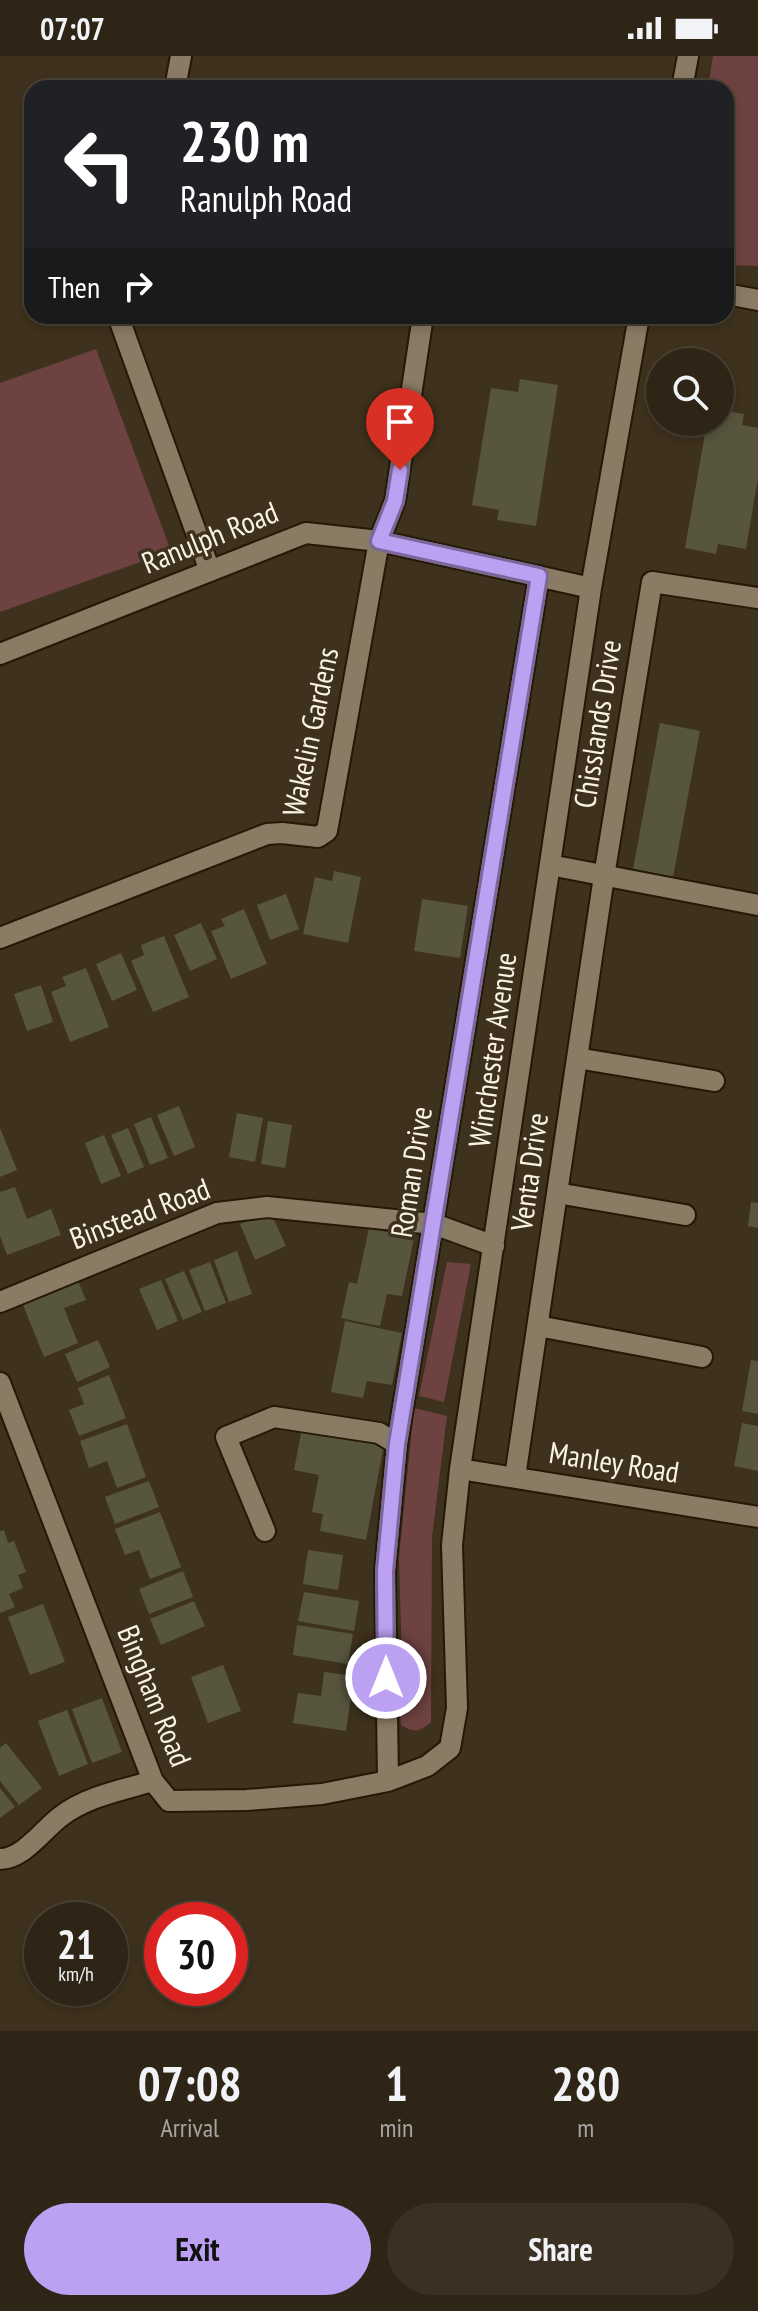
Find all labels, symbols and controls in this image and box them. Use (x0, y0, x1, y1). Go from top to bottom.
text: 07:07 (40, 9, 105, 48)
text: 230 m (180, 105, 309, 177)
icon: left (48, 112, 152, 216)
text: Ranulph Road (180, 175, 352, 222)
icon: right (116, 264, 160, 308)
text: Then (48, 267, 100, 306)
map controls (646, 348, 734, 436)
button: search (646, 348, 734, 436)
pin (366, 388, 434, 470)
icon: arrive (378, 400, 422, 444)
street label: Ranulph Road (136, 492, 283, 582)
street label: Chisslands Drive (564, 637, 629, 811)
street label: Wakelin Gardens (273, 644, 346, 820)
street label: Winchester Avenue (459, 950, 524, 1150)
street label: Roman Drive (381, 1104, 440, 1240)
street label: Venta Drive (501, 1110, 556, 1234)
street label: Binstead Road (64, 1168, 215, 1257)
street label: Manley Road (546, 1432, 682, 1491)
street label: Bingham Road (109, 1619, 201, 1772)
position arrow (344, 1636, 428, 1720)
speed limit sign: 30 (144, 1902, 248, 2006)
text: 21 (57, 1918, 95, 1970)
text: km/h (58, 1961, 94, 1987)
text: 07:08 (138, 2052, 242, 2114)
text: 1 (385, 2052, 408, 2114)
text: 280 (551, 2052, 620, 2114)
text: Arrival (160, 2111, 219, 2144)
text: min (379, 2111, 413, 2144)
text: m (577, 2111, 594, 2144)
button: Exit (24, 2203, 371, 2295)
button: Share (387, 2203, 734, 2295)

